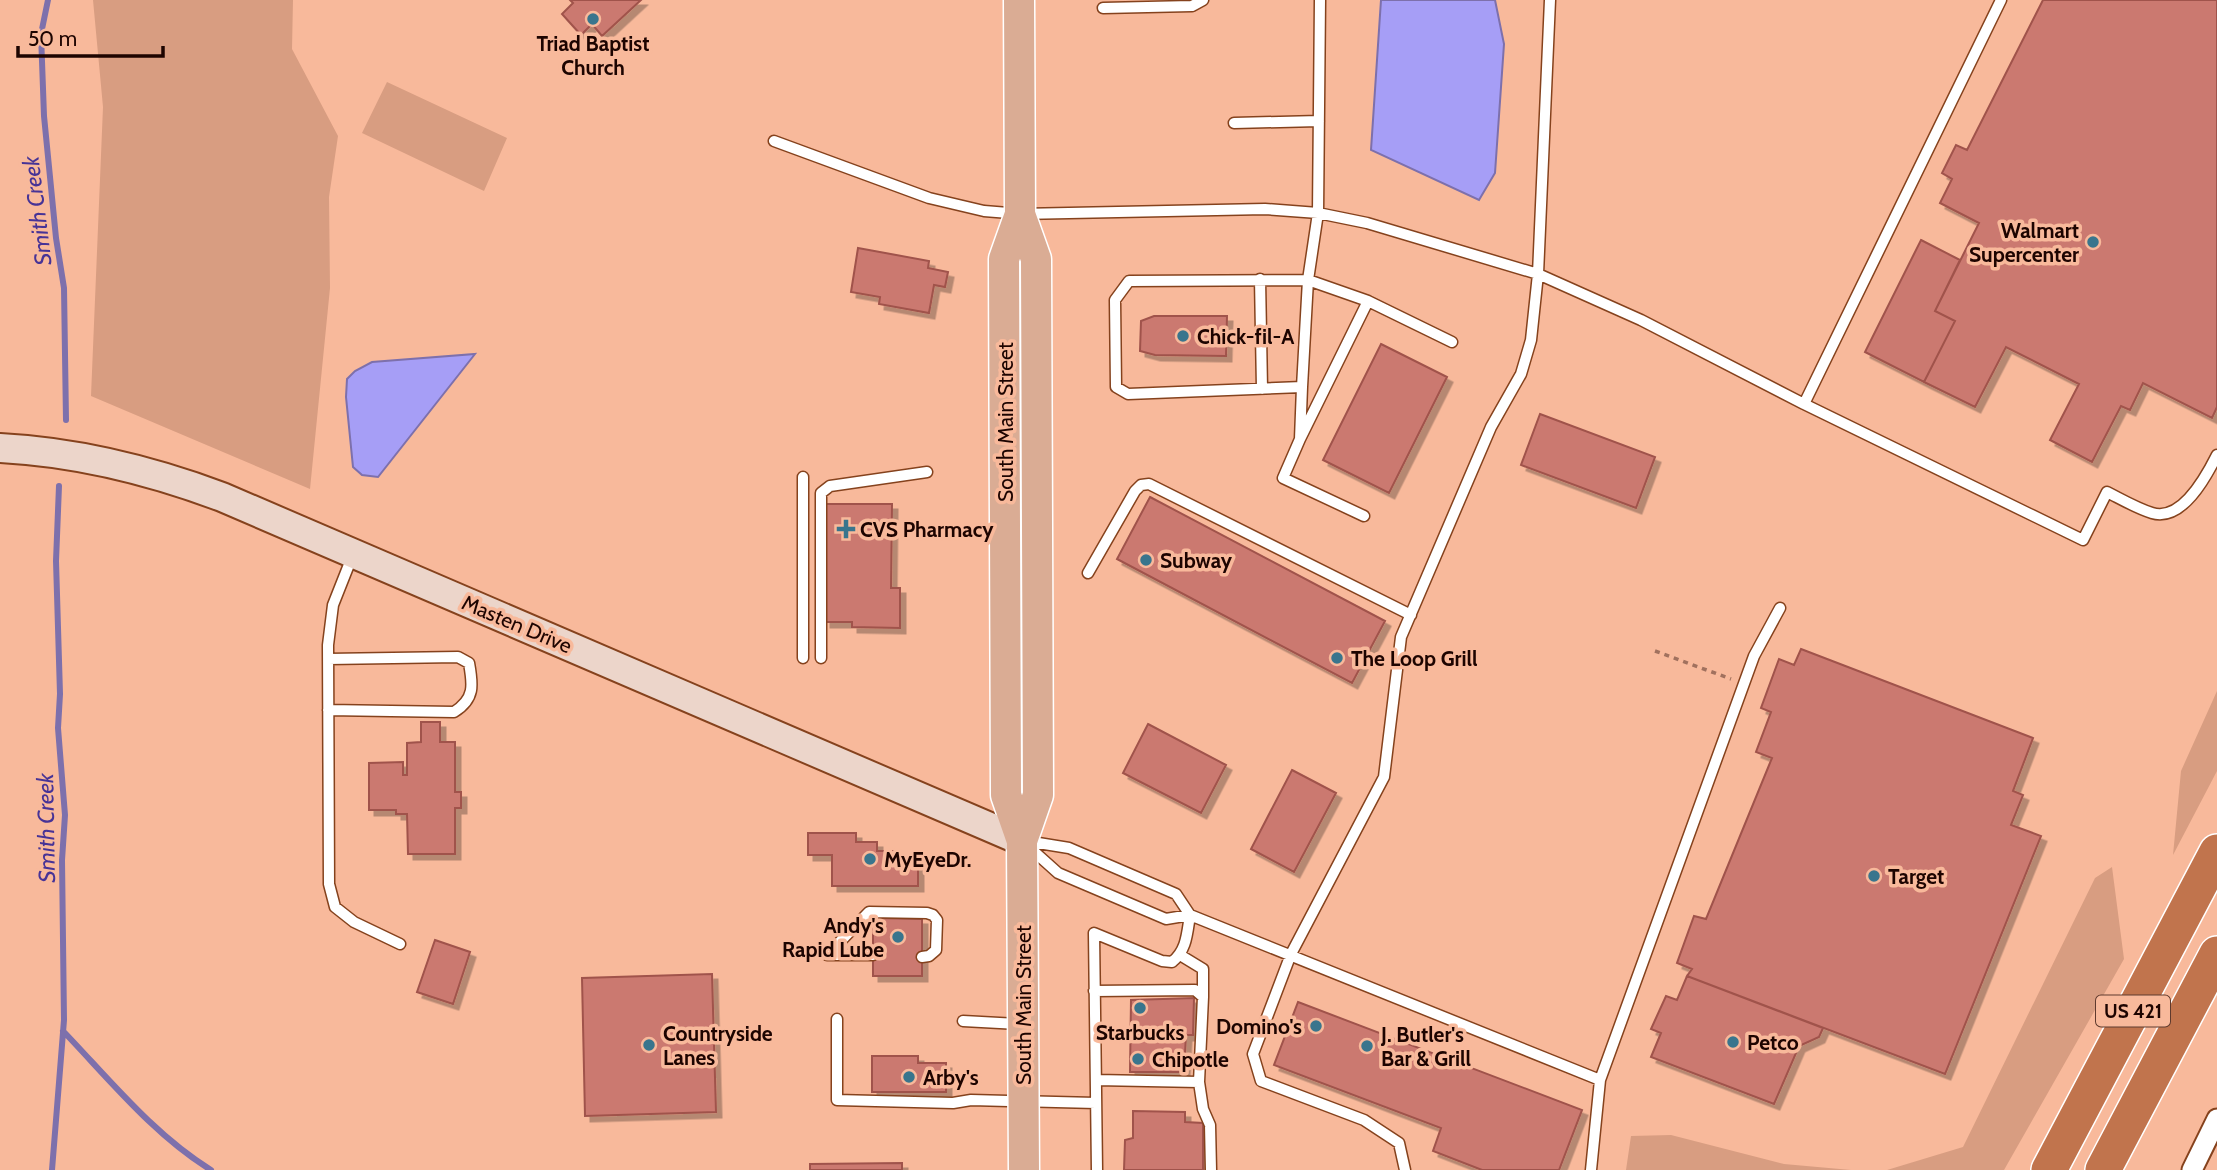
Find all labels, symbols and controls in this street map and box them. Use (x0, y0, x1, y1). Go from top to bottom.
marker: Triad Baptist Church (585, 11, 601, 27)
scale bar (18, 14, 163, 58)
text: 50 m (28, 26, 77, 51)
place label: Triad Baptist Church (537, 31, 649, 80)
water label: Smith Creek (16, 154, 58, 267)
place label: Walmart Supercenter (1969, 218, 2079, 267)
marker: Walmart Supercenter (2085, 234, 2101, 250)
place label: Chick-fil-A (1197, 324, 1295, 349)
marker: Chick-fil-A (1175, 328, 1191, 344)
street label: South Main Street (993, 342, 1018, 502)
place label: CVS Pharmacy (860, 517, 994, 542)
marker: CVS Pharmacy (838, 521, 854, 537)
place label: Subway (1160, 548, 1233, 573)
marker: Subway (1138, 552, 1154, 568)
street label: Masten Drive (458, 590, 576, 658)
place label: The Loop Grill (1351, 646, 1478, 671)
marker: The Loop Grill (1329, 650, 1345, 666)
water label: Smith Creek (31, 772, 61, 883)
place label: MyEyeDr. (884, 847, 971, 872)
marker: MyEyeDr. (862, 851, 878, 867)
place label: Target (1888, 864, 1944, 889)
marker: Target (1866, 868, 1882, 884)
place label: Andy's Rapid Lube (782, 913, 884, 962)
street label: South Main Street (1011, 925, 1036, 1085)
marker: Andy's Rapid Lube (890, 929, 906, 945)
road number: US 421 (2096, 995, 2170, 1026)
marker: Starbucks (1132, 1000, 1148, 1016)
place label: Domino's (1216, 1014, 1302, 1039)
marker: Domino's (1308, 1018, 1324, 1034)
place label: Starbucks (1096, 1020, 1184, 1045)
place label: Countryside Lanes (663, 1021, 773, 1070)
place label: J. Butler's Bar & Grill (1380, 1022, 1471, 1071)
place label: Petco (1747, 1030, 1799, 1055)
marker: Petco (1725, 1034, 1741, 1050)
marker: Countryside Lanes (641, 1037, 657, 1053)
marker: J. Butler's Bar & Grill (1359, 1038, 1375, 1054)
place label: Chipotle (1152, 1047, 1229, 1072)
marker: Chipotle (1130, 1051, 1146, 1067)
place label: Arby's (923, 1065, 979, 1090)
marker: Arby's (901, 1069, 917, 1085)

